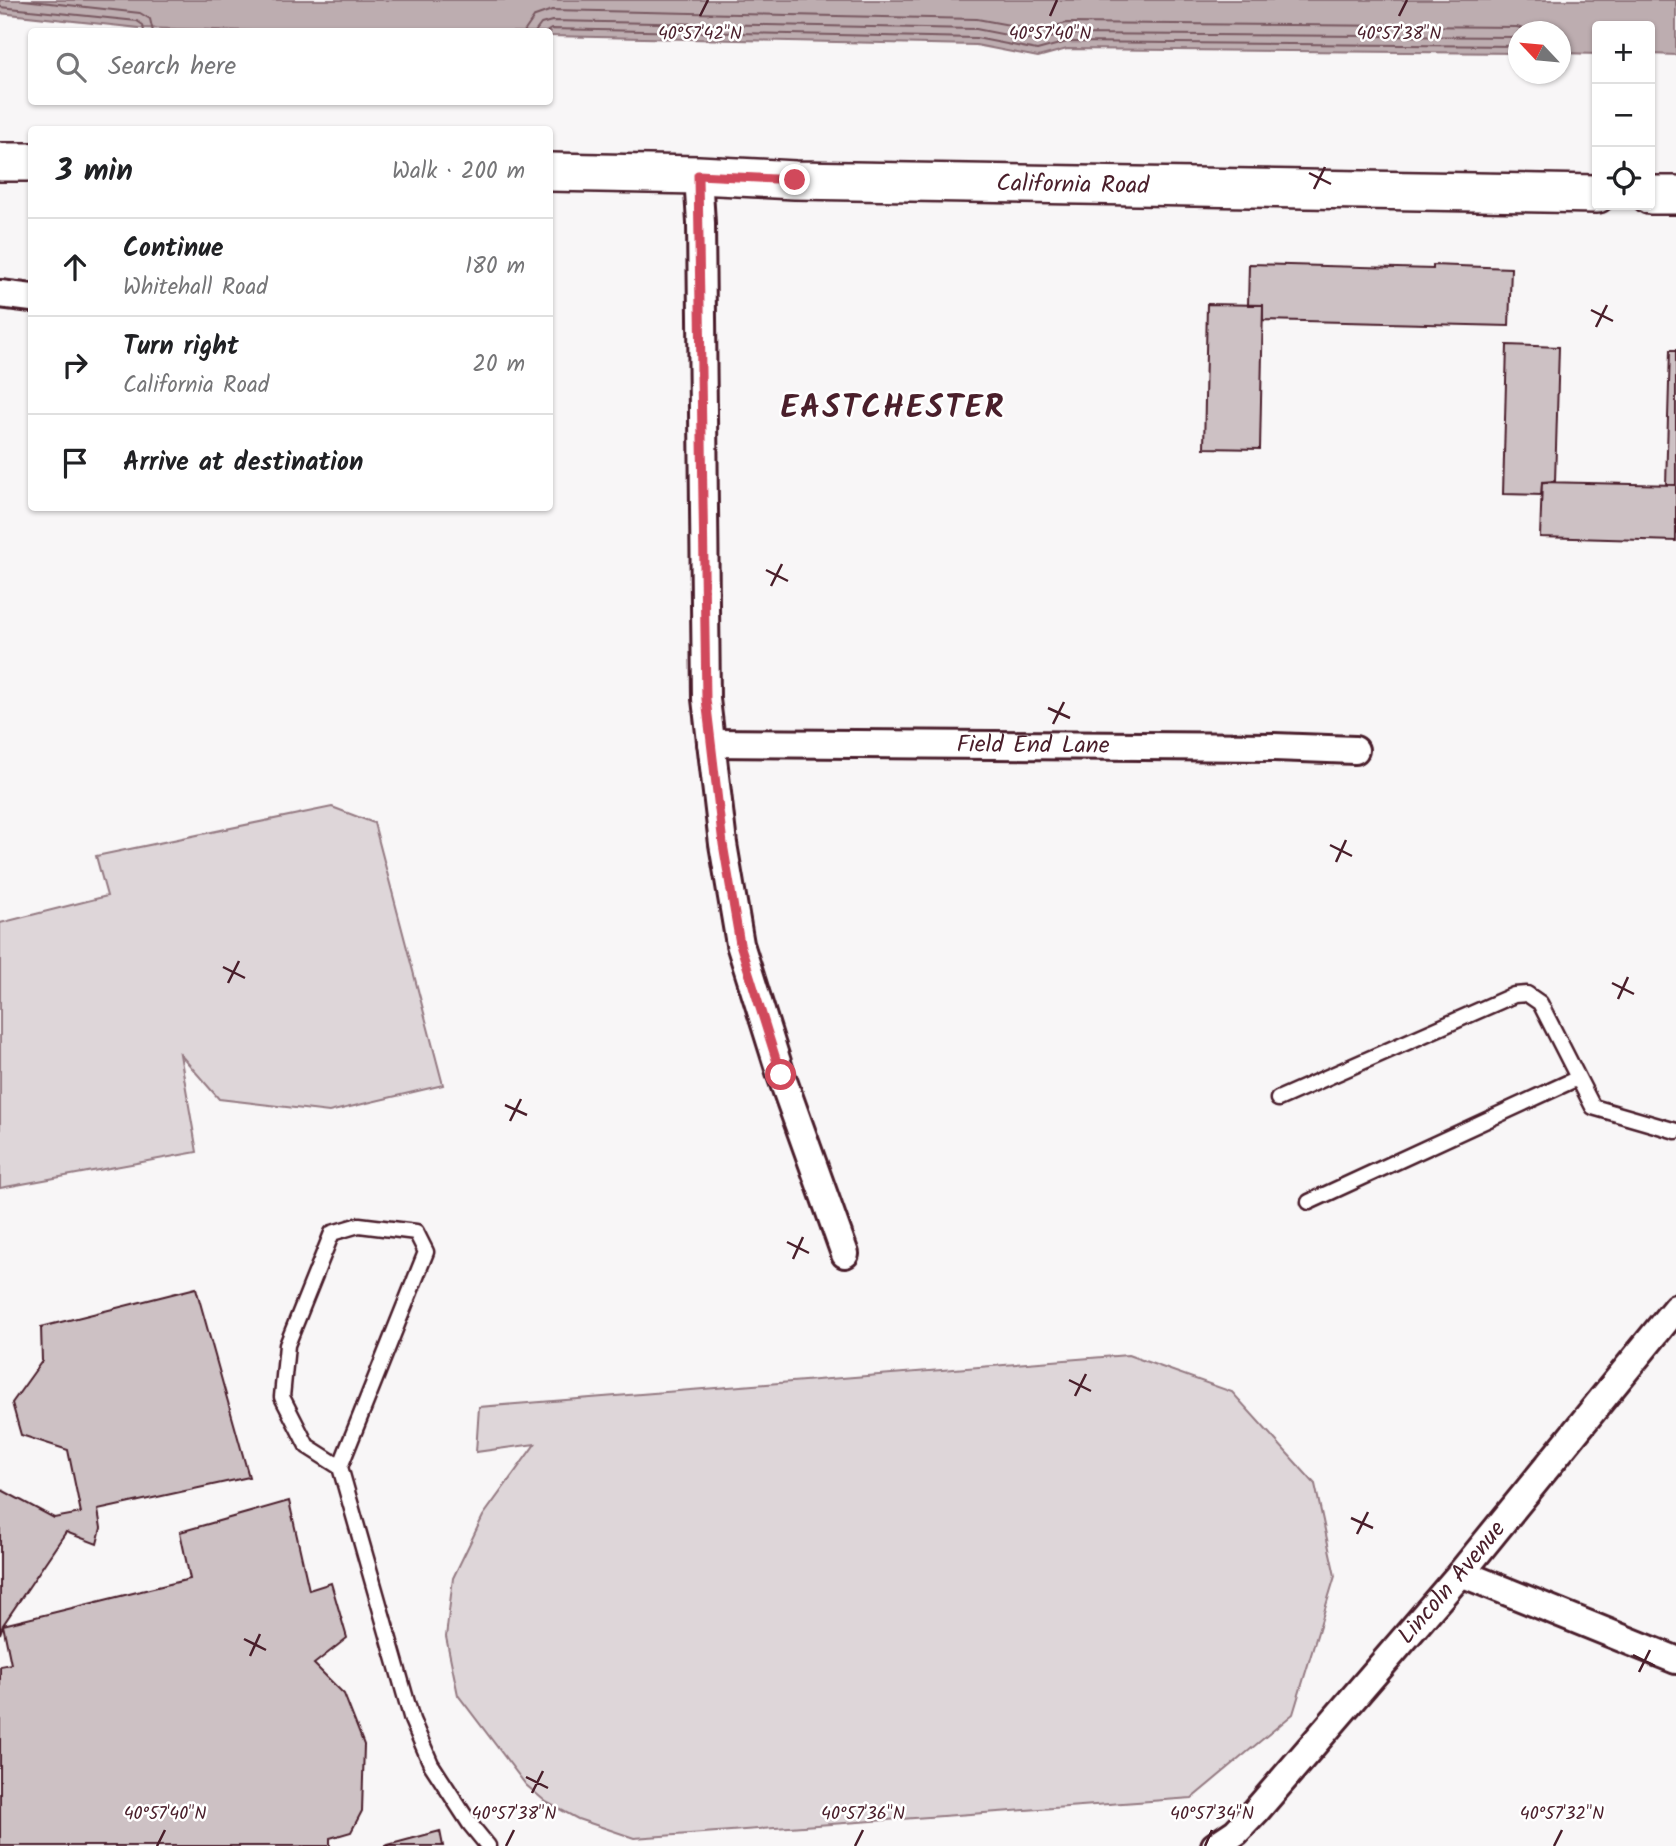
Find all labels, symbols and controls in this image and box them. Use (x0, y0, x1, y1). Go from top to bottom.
text: 40°57'42"N (658, 20, 742, 49)
text: 40°57'40"N (1009, 20, 1091, 49)
text: 40°57'38"N (1357, 20, 1441, 49)
north arrow (1508, 21, 1571, 84)
map controls (1592, 21, 1655, 210)
button: + (1592, 21, 1655, 84)
search box (28, 28, 553, 105)
text: Search here (108, 46, 236, 88)
icon: search (52, 48, 90, 86)
button: − (1592, 84, 1655, 147)
button: locate (1592, 147, 1655, 210)
text: 3 min (56, 148, 133, 196)
text: Walk · 200 m (392, 154, 525, 190)
route end (779, 164, 810, 195)
street label: California Road (996, 164, 1150, 206)
text: Continue (123, 228, 224, 270)
icon: ahead (56, 248, 94, 286)
text: 180 m (465, 249, 525, 285)
text: Whitehall Road (123, 270, 268, 306)
text: Turn right (123, 326, 239, 368)
icon: right (56, 346, 94, 384)
text: 20 m (473, 347, 525, 383)
text: California Road (123, 368, 269, 404)
district label: EASTCHESTER (780, 383, 1006, 434)
text: Arrive at destination (123, 442, 363, 484)
icon: arrive (56, 444, 94, 482)
street label: Field End Lane (956, 725, 1110, 765)
route start (765, 1059, 796, 1090)
street label: Lincoln Avenue (1388, 1512, 1516, 1654)
text: 40°57'40"N (124, 1800, 206, 1829)
text: 40°57'38"N (472, 1800, 556, 1829)
text: 40°57'36"N (821, 1800, 905, 1829)
text: 40°57'34"N (1170, 1800, 1254, 1829)
text: 40°57'32"N (1520, 1800, 1604, 1829)

